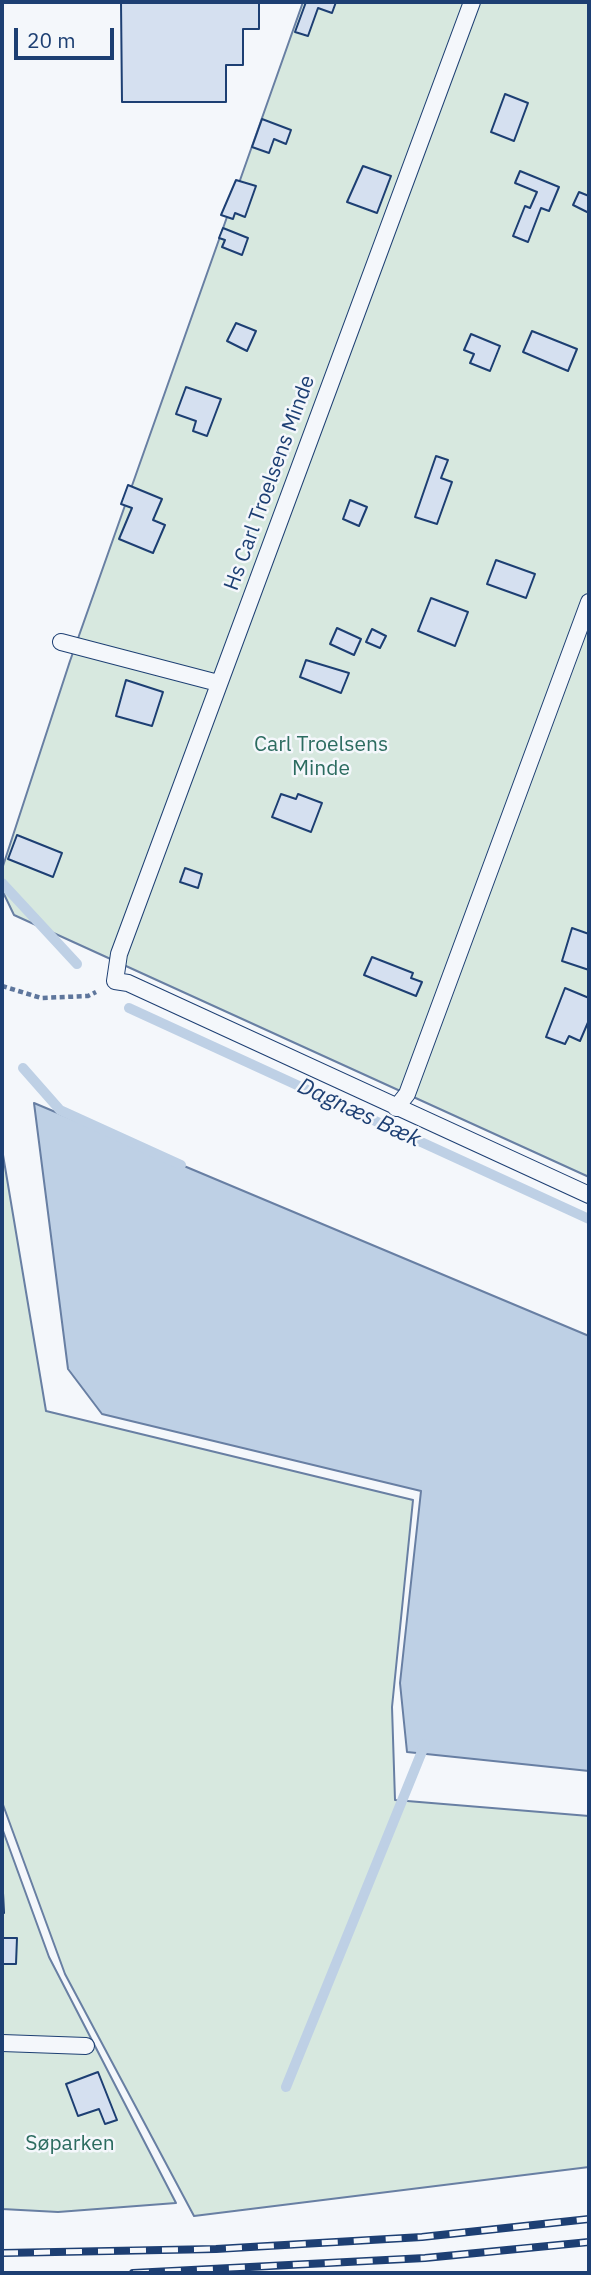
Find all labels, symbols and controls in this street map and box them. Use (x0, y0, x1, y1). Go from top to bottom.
scale bar (18, 14, 117, 58)
text: 20 m (27, 26, 76, 54)
street label: Hs Carl Troelsens Minde (219, 372, 321, 594)
park label: Carl Troelsens Minde (254, 732, 388, 782)
water label: Dagnæs Bæk (293, 1072, 425, 1154)
park label: Søparken (25, 2131, 115, 2157)

